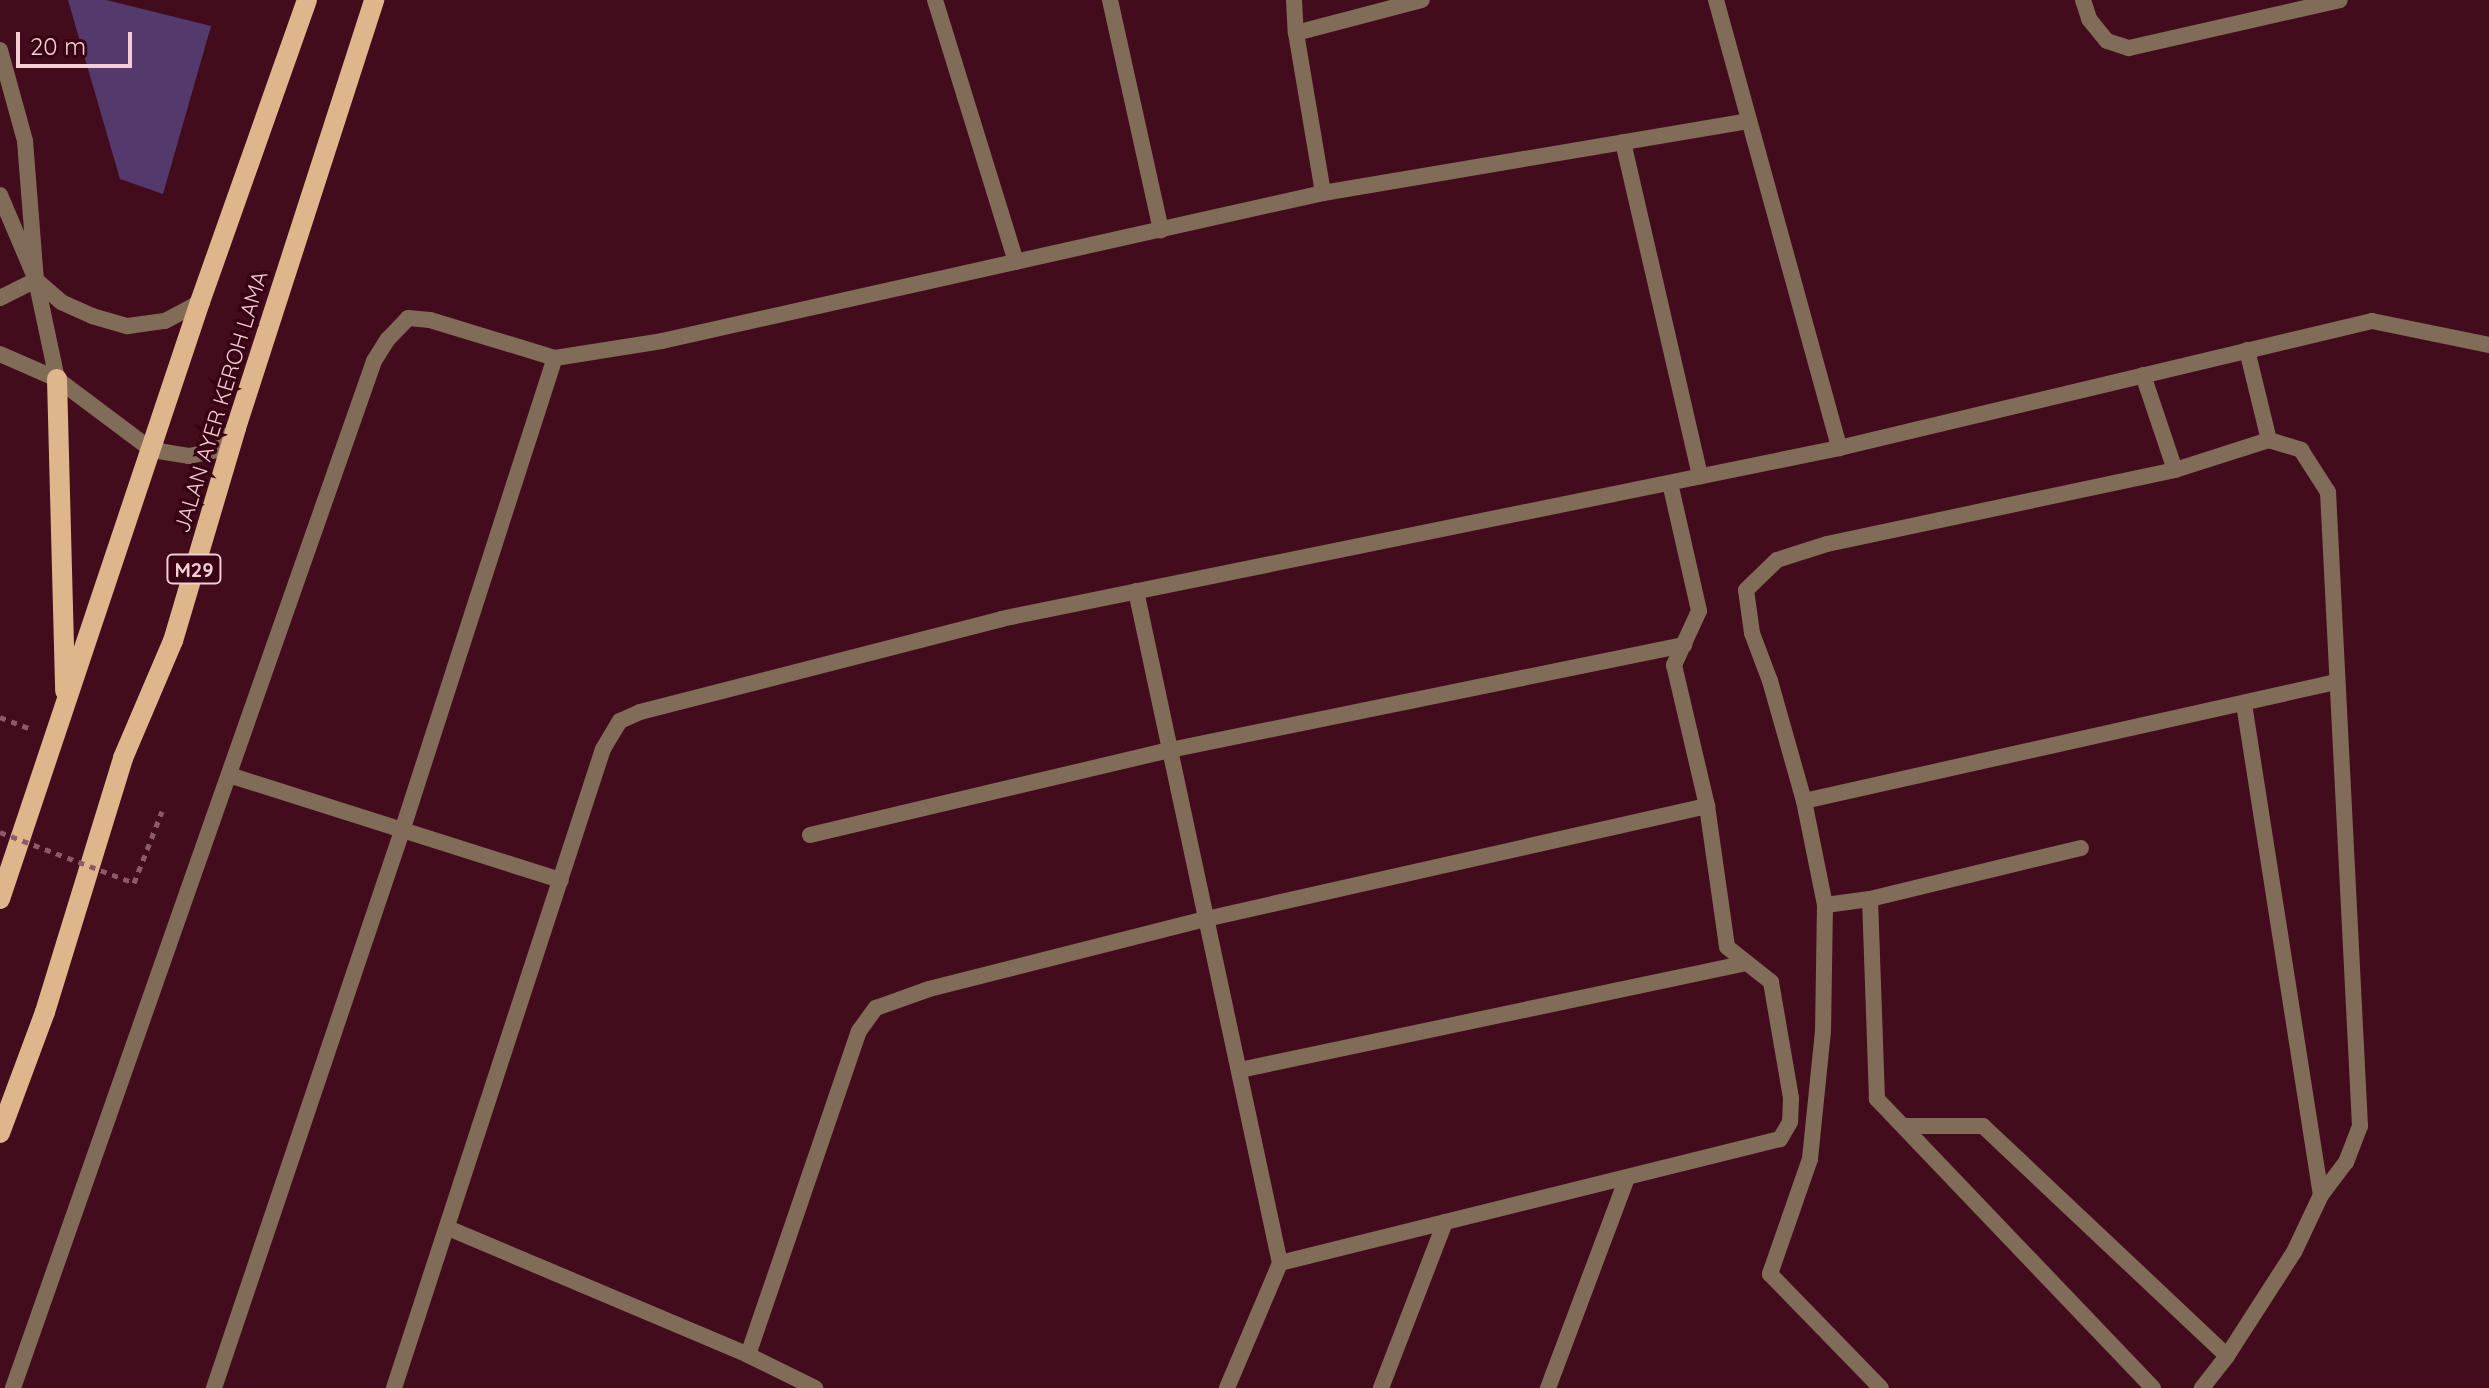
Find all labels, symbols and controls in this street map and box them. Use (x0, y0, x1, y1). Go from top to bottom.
scale bar (20, 16, 136, 66)
text: 20 m (30, 31, 86, 61)
street label: JALAN AYER KEROH LAMA (169, 268, 273, 536)
road number: M29 (166, 553, 222, 585)

